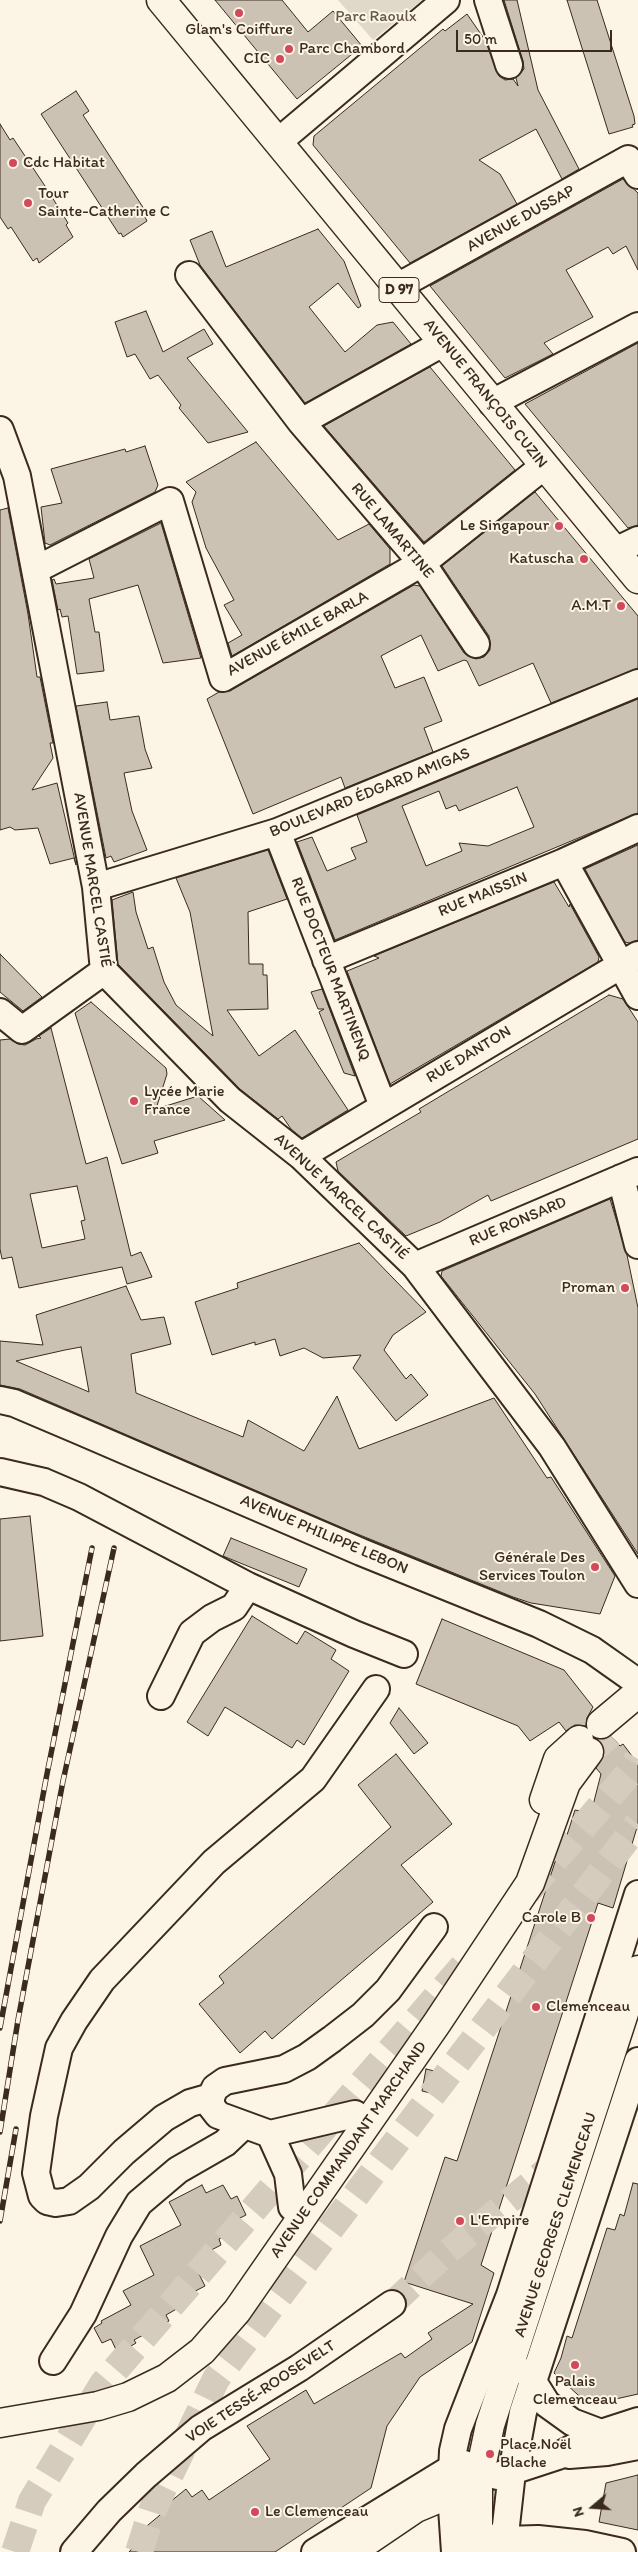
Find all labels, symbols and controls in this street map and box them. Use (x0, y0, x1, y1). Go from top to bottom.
marker: Glam's Coiffure (233, 7, 245, 19)
park label: Parc Raoulx (335, 7, 417, 27)
place label: Glam's Coiffure (185, 20, 293, 40)
scale bar (458, 20, 614, 52)
text: 50 m (464, 30, 497, 48)
place label: Parc Chambord (299, 39, 405, 59)
marker: Parc Chambord (283, 43, 295, 55)
place label: CIC (243, 49, 270, 69)
marker: CIC (274, 53, 286, 65)
place label: Cdc Habitat (23, 153, 105, 173)
marker: Cdc Habitat (7, 157, 19, 169)
street label: AVENUE DUSSAP (464, 181, 578, 257)
place label: Tour Sainte-Catherine C (38, 184, 170, 222)
marker: Tour Sainte-Catherine C (22, 197, 34, 209)
road number: D 97 (379, 278, 419, 302)
street label: AVENUE FRANÇOIS CUZIN (419, 316, 551, 472)
street label: RUE LAMARTINE (346, 479, 438, 583)
place label: Le Singapour (460, 516, 549, 536)
marker: Le Singapour (553, 520, 565, 532)
place label: Katuscha (509, 549, 574, 569)
marker: Katuscha (578, 553, 590, 565)
street label: AVENUE ÉMILE BARLA (224, 587, 372, 681)
place label: A.M.T (571, 596, 611, 616)
marker: A.M.T (615, 600, 627, 612)
street label: BOULEVARD ÉDGARD AMIGAS (267, 744, 473, 842)
street label: AVENUE MARCEL CASTIÉ (69, 791, 115, 969)
street label: RUE MAISSIN (436, 868, 530, 922)
street label: RUE DOCTEUR MARTINENQ (286, 875, 374, 1063)
street label: RUE DANTON (423, 1022, 515, 1088)
place label: Lycée Marie France (144, 1082, 225, 1120)
marker: Lycée Marie France (128, 1095, 140, 1107)
street label: AVENUE MARCEL CASTIÉ (270, 1130, 412, 1264)
street label: RUE RONSARD (466, 1193, 570, 1251)
place label: Proman (561, 1278, 615, 1298)
marker: Proman (619, 1282, 631, 1294)
street label: AVENUE PHILIPPE LEBON (237, 1491, 411, 1579)
place label: Générale Des Services Toulon (479, 1548, 585, 1586)
marker: Générale Des Services Toulon (589, 1561, 601, 1573)
place label: Carole B (522, 1908, 581, 1928)
marker: Carole B (585, 1912, 597, 1924)
place label: Clemenceau (546, 1997, 630, 2017)
marker: Clemenceau (530, 2001, 542, 2013)
street label: AVENUE COMMANDANT MARCHAND (267, 2038, 431, 2262)
street label: AVENUE GEORGES CLEMENCEAU (511, 2110, 601, 2340)
place label: L'Empire (470, 2211, 529, 2231)
marker: L'Empire (454, 2215, 466, 2227)
street label: VOIE TESSÉ-ROOSEVELT (183, 2336, 339, 2448)
marker: Palais Clemenceau (569, 2359, 581, 2371)
place label: Palais Clemenceau (533, 2372, 617, 2410)
place label: Place Noël Blache (500, 2435, 572, 2473)
marker: Place Noël Blache (484, 2448, 496, 2460)
north arrow (568, 2482, 618, 2532)
place label: Le Clemenceau (265, 2502, 369, 2522)
text: N (569, 2505, 588, 2519)
marker: Le Clemenceau (249, 2506, 261, 2518)

